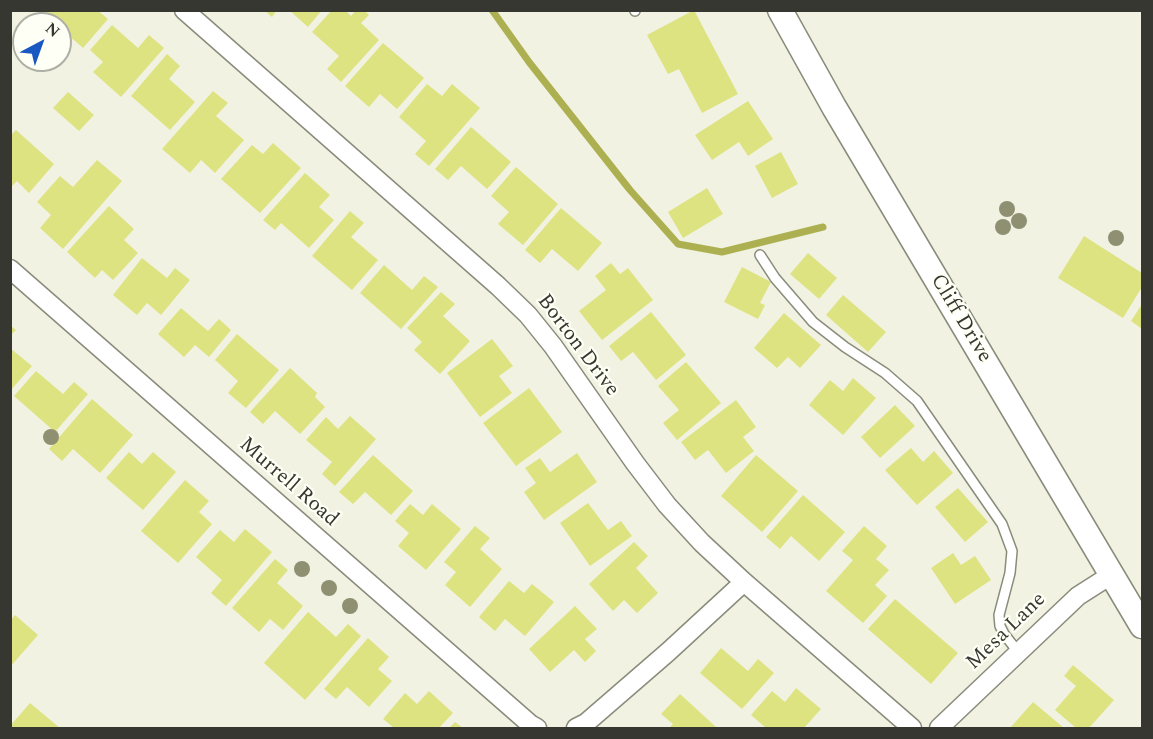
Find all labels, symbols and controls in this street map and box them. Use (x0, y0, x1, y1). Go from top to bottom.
north arrow (12, 12, 72, 72)
text: N (40, 17, 65, 43)
street label: Cliff Drive (924, 270, 996, 368)
street label: Borton Drive (530, 290, 624, 402)
street label: Murrell Road (233, 433, 343, 533)
street label: Mesa Lane (962, 588, 1052, 676)

